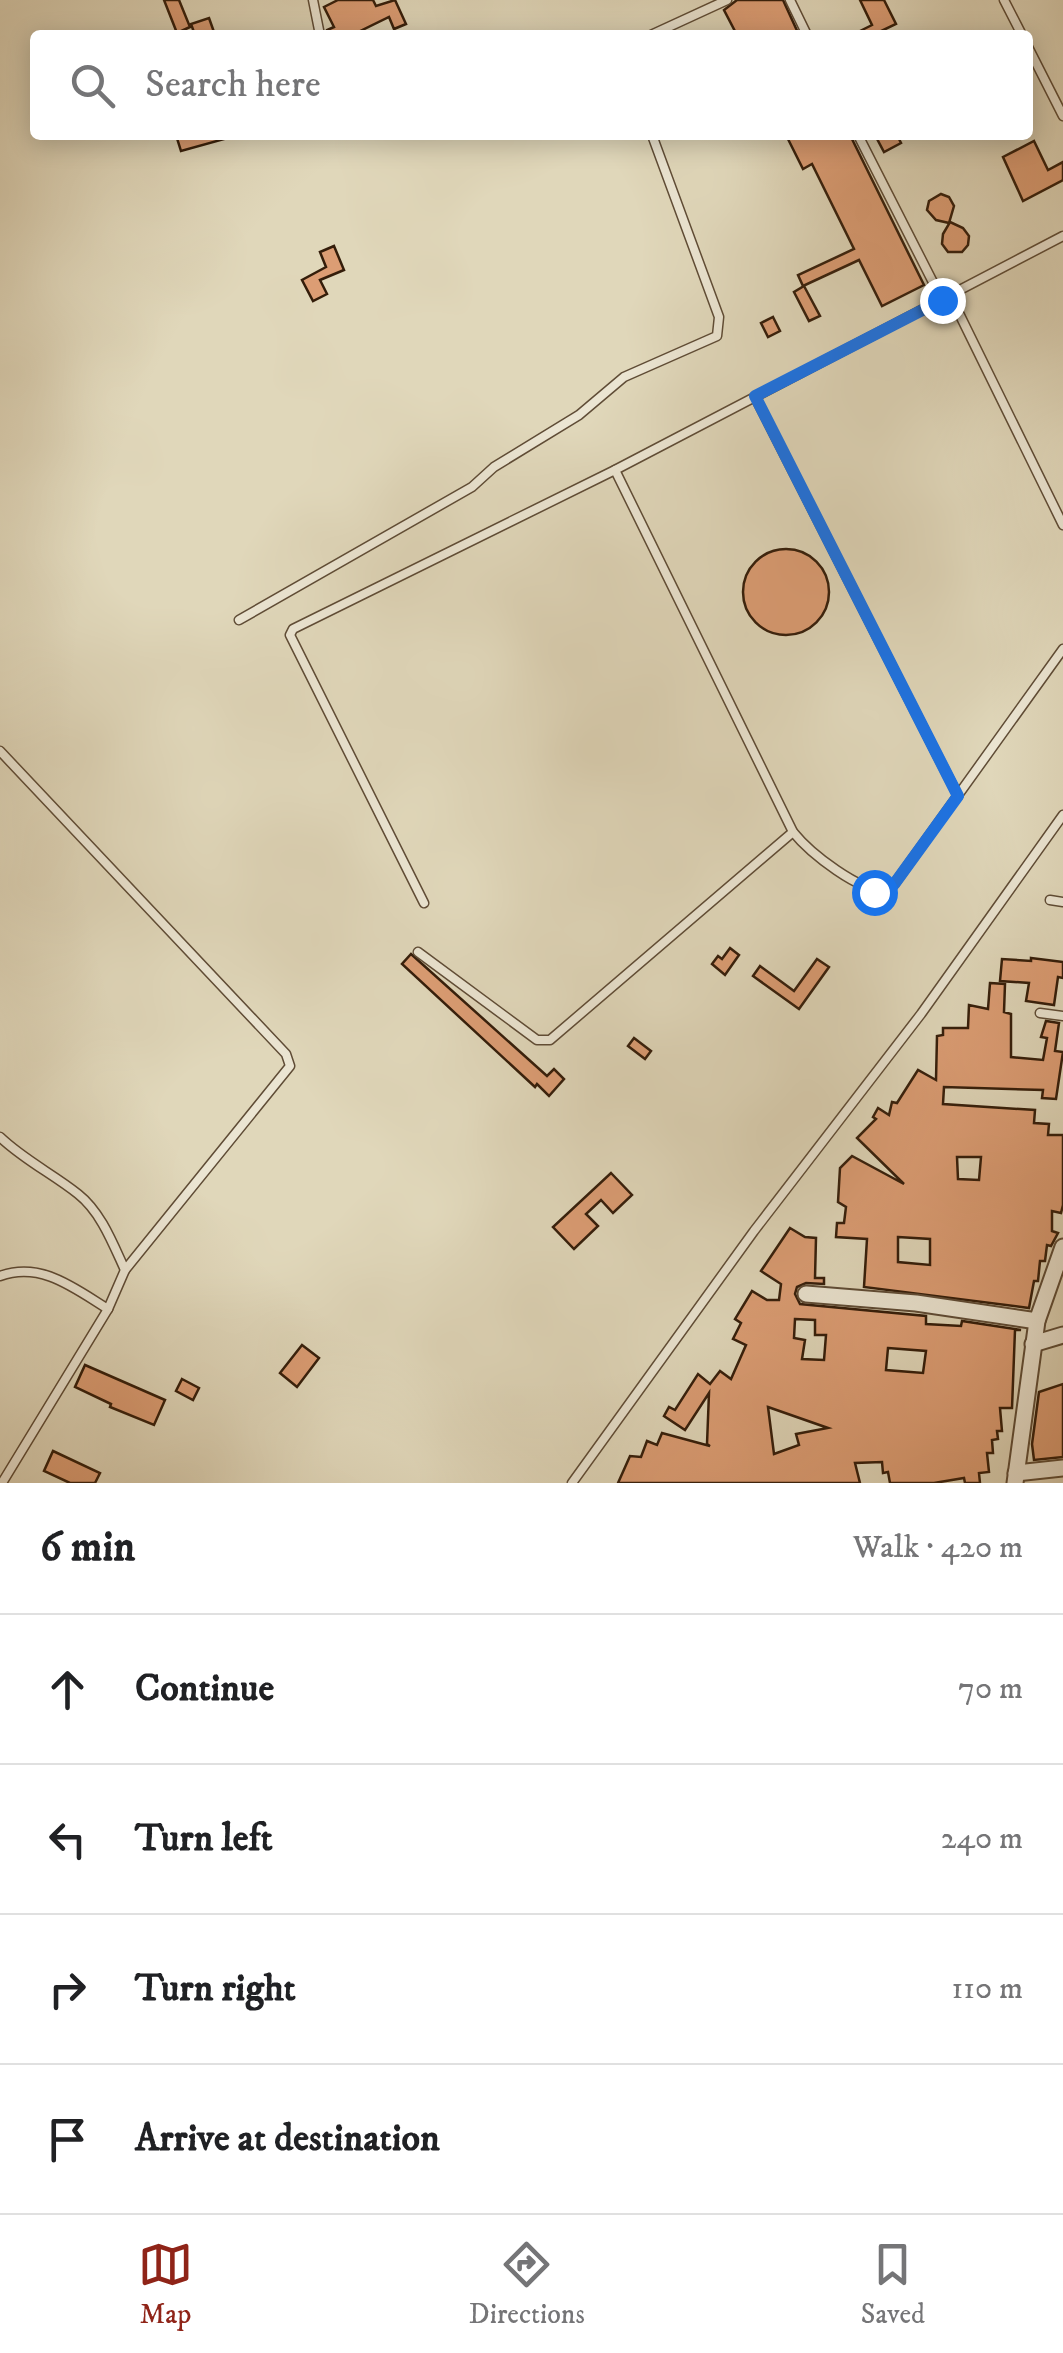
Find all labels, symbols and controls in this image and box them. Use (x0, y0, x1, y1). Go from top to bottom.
search box (30, 30, 1033, 140)
icon: search (65, 58, 120, 113)
text: Search here (145, 61, 321, 109)
route end (920, 278, 966, 324)
route start (852, 870, 898, 916)
text: 6 min (40, 1522, 135, 1574)
text: Walk · 420 m (853, 1528, 1023, 1568)
icon: ahead (40, 1662, 95, 1717)
text: Continue (135, 1665, 274, 1713)
text: 70 m (958, 1669, 1023, 1709)
icon: left (40, 1812, 95, 1867)
text: Turn left (135, 1815, 273, 1863)
text: 240 m (941, 1819, 1023, 1859)
icon: right (40, 1962, 95, 2017)
text: Turn right (135, 1965, 296, 2013)
text: 110 m (951, 1969, 1023, 2009)
icon: arrive (40, 2112, 95, 2167)
text: Arrive at destination (135, 2115, 440, 2163)
tab: Map (138, 2237, 193, 2332)
tab: Directions (469, 2237, 585, 2332)
tab: Saved (861, 2237, 925, 2332)

